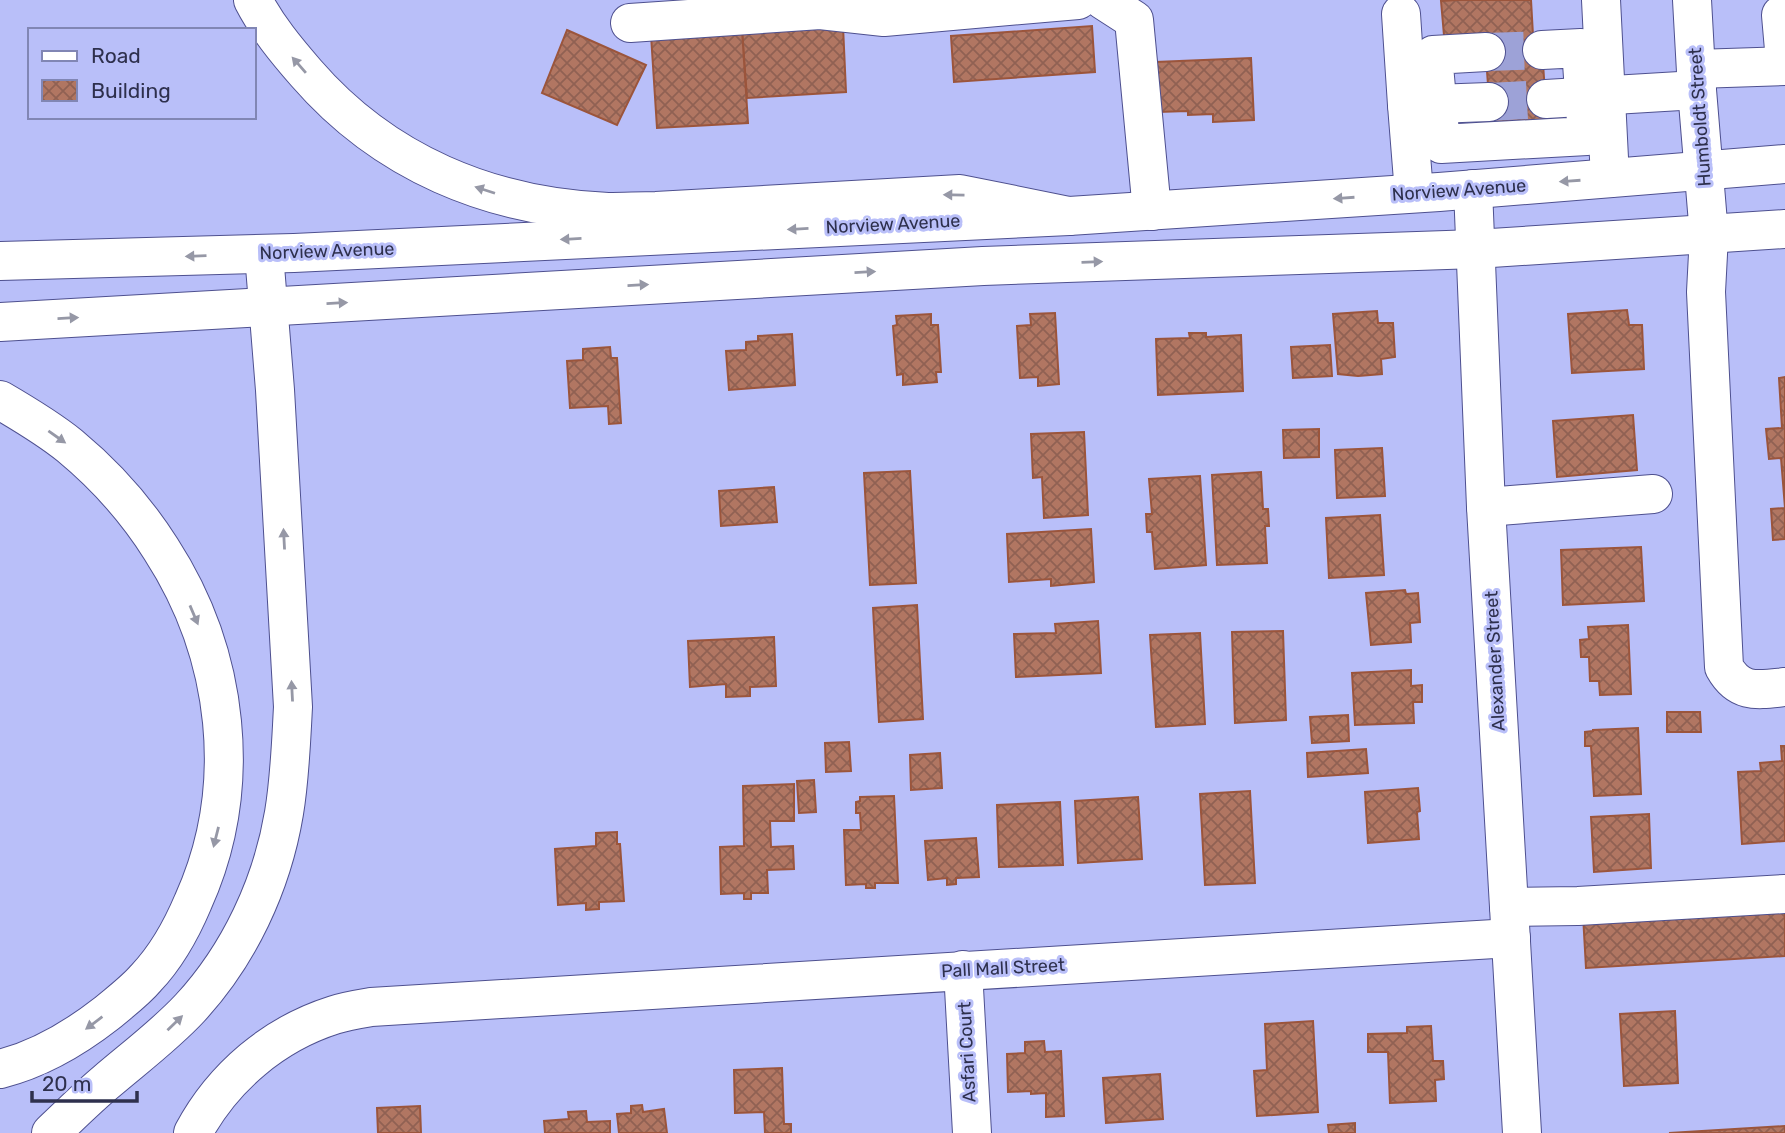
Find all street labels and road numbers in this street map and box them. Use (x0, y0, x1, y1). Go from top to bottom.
street label: Humboldt Street (1684, 47, 1716, 187)
street label: Norview Avenue (1391, 174, 1527, 206)
street label: Norview Avenue (825, 209, 961, 239)
street label: Norview Avenue (259, 238, 395, 264)
street label: Alexander Street (1480, 590, 1510, 732)
street label: Pall Mall Street (941, 954, 1065, 982)
street label: Asfari Court (953, 1001, 981, 1103)

